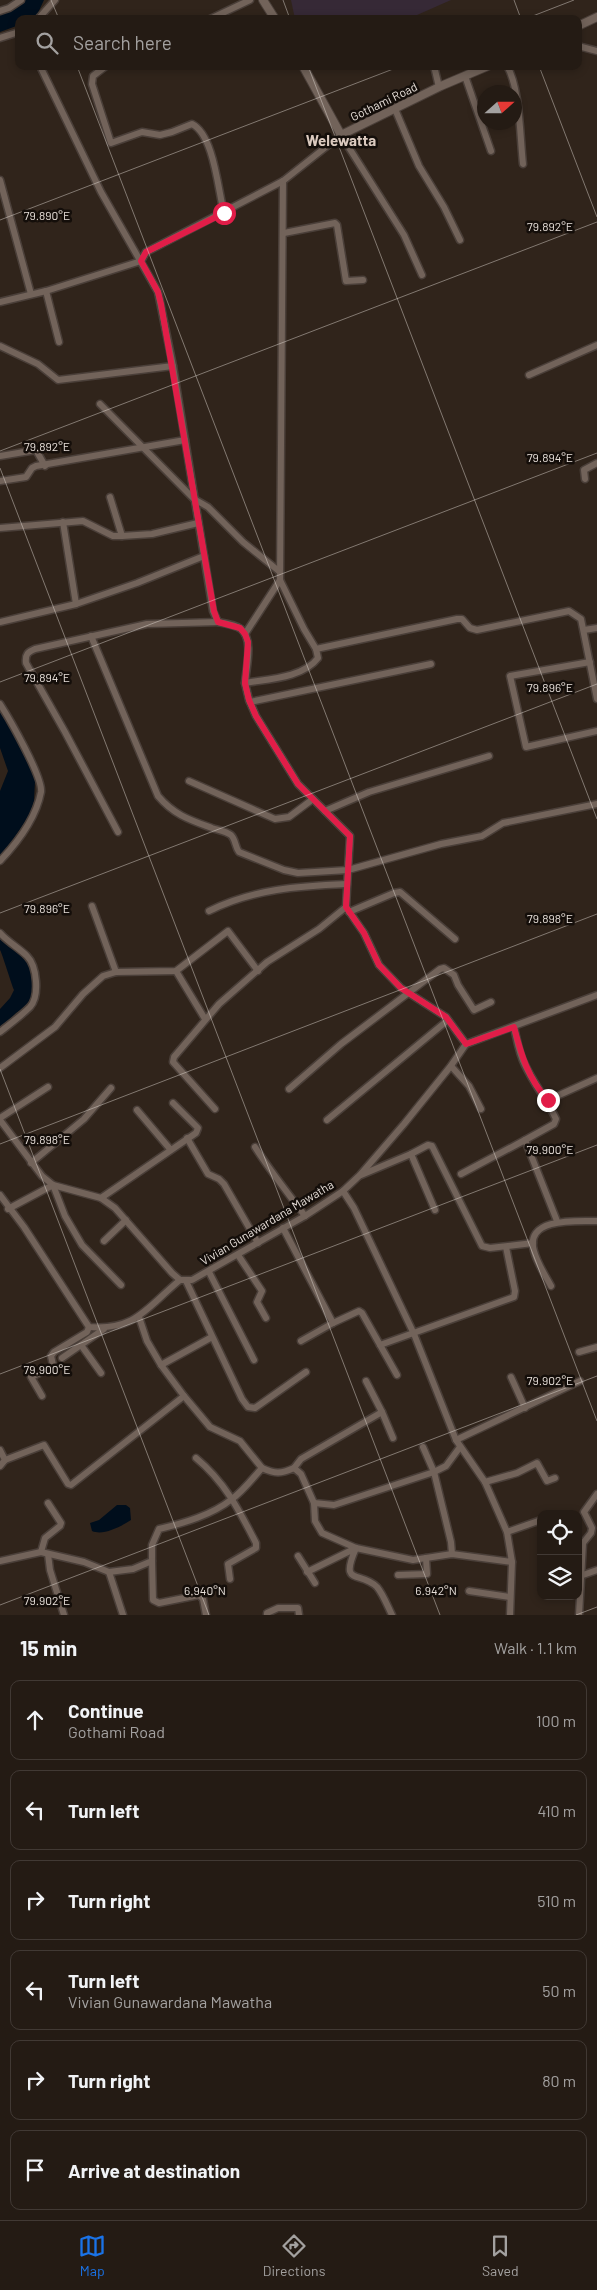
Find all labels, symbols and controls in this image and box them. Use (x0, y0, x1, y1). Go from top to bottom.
search box (15, 15, 582, 70)
icon: search (33, 29, 61, 57)
text: Search here (73, 31, 172, 54)
street label: Gothami Road (348, 79, 419, 123)
north arrow (477, 85, 522, 130)
district label: Welewatta (306, 131, 376, 149)
route start (213, 202, 236, 225)
text: 79.890°E (24, 208, 70, 222)
text: 79.892°E (527, 219, 573, 233)
text: 79.892°E (24, 439, 70, 453)
text: 79.894°E (527, 450, 573, 464)
text: 79.894°E (24, 670, 70, 684)
text: 79.896°E (527, 680, 573, 694)
text: 79.896°E (24, 901, 70, 915)
text: 79.898°E (527, 911, 573, 925)
route end (537, 1089, 560, 1112)
text: 79.898°E (24, 1132, 70, 1146)
text: 79.900°E (527, 1142, 573, 1156)
street label: Vivian Gunawardana Mawatha (197, 1177, 336, 1268)
text: 79.900°E (24, 1362, 70, 1376)
text: 79.902°E (527, 1373, 573, 1387)
map controls (537, 1510, 582, 1600)
button: locate (537, 1510, 582, 1555)
button: layers (537, 1555, 582, 1600)
text: 6.940°N (184, 1583, 226, 1597)
text: 6.942°N (415, 1583, 457, 1597)
text: 79.902°E (24, 1593, 70, 1607)
text: 15 min (20, 1635, 77, 1660)
text: Walk · 1.1 km (494, 1638, 577, 1657)
text: Continue (68, 1699, 144, 1722)
icon: ahead (21, 1706, 49, 1734)
text: 100 m (536, 1711, 576, 1730)
text: Gothami Road (68, 1722, 165, 1741)
icon: left (21, 1796, 49, 1824)
text: Turn left (68, 1799, 139, 1822)
text: 410 m (538, 1801, 576, 1820)
icon: right (21, 1886, 49, 1914)
text: Turn right (68, 1889, 150, 1912)
text: 510 m (537, 1891, 576, 1910)
text: Turn left (68, 1969, 139, 1992)
icon: left (21, 1976, 49, 2004)
text: 50 m (542, 1981, 576, 2000)
text: Vivian Gunawardana Mawatha (68, 1992, 272, 2011)
icon: right (21, 2066, 49, 2094)
text: Turn right (68, 2069, 150, 2092)
text: 80 m (542, 2071, 576, 2090)
icon: arrive (21, 2156, 49, 2184)
text: Arrive at destination (68, 2159, 240, 2182)
tab: Map (78, 2232, 106, 2279)
tab: Directions (263, 2232, 325, 2279)
tab: Saved (482, 2232, 519, 2279)

